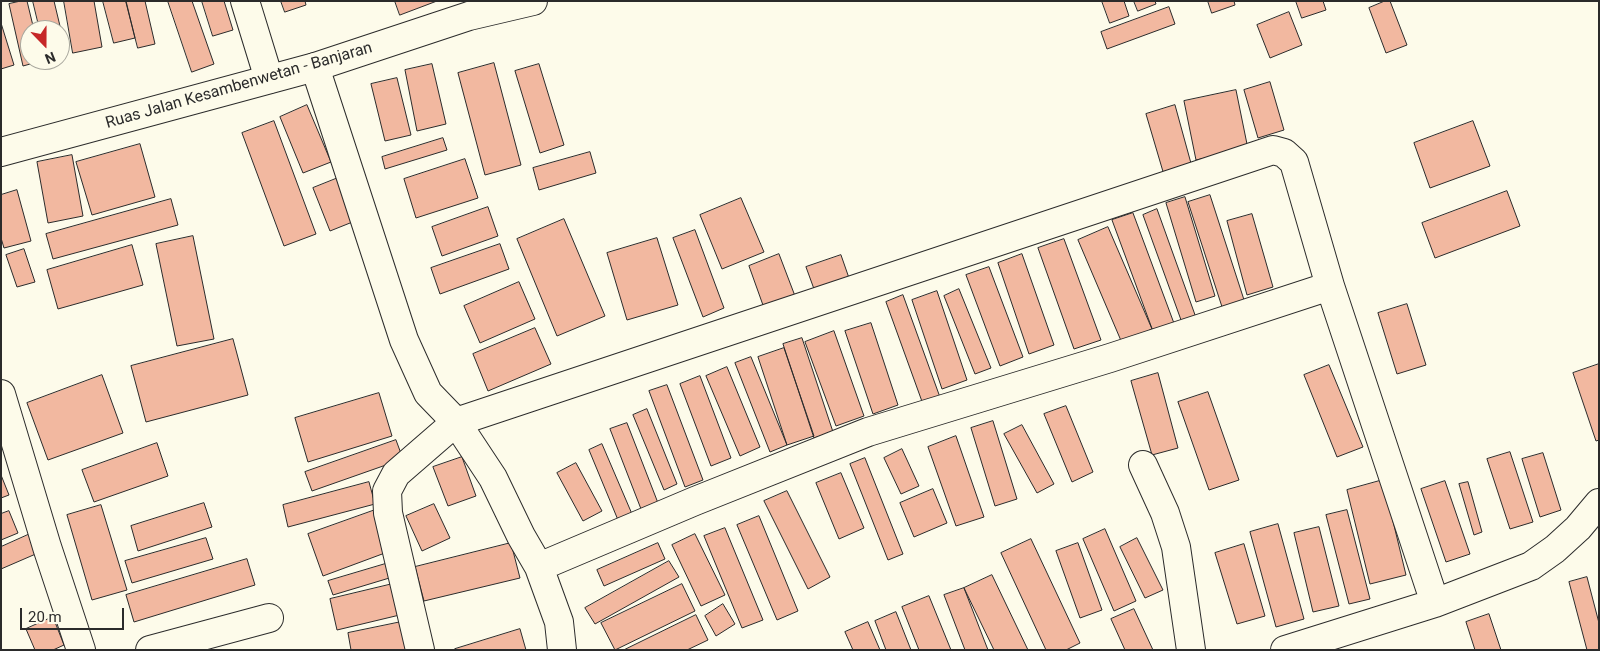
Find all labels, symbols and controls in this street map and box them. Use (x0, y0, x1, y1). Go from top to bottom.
north arrow (20, 20, 70, 70)
street label: Ruas Jalan Kesambenwetan - Banjaran (103, 39, 375, 133)
text: N (43, 49, 58, 67)
scale bar (22, 598, 126, 630)
text: 20 m (28, 608, 62, 626)

